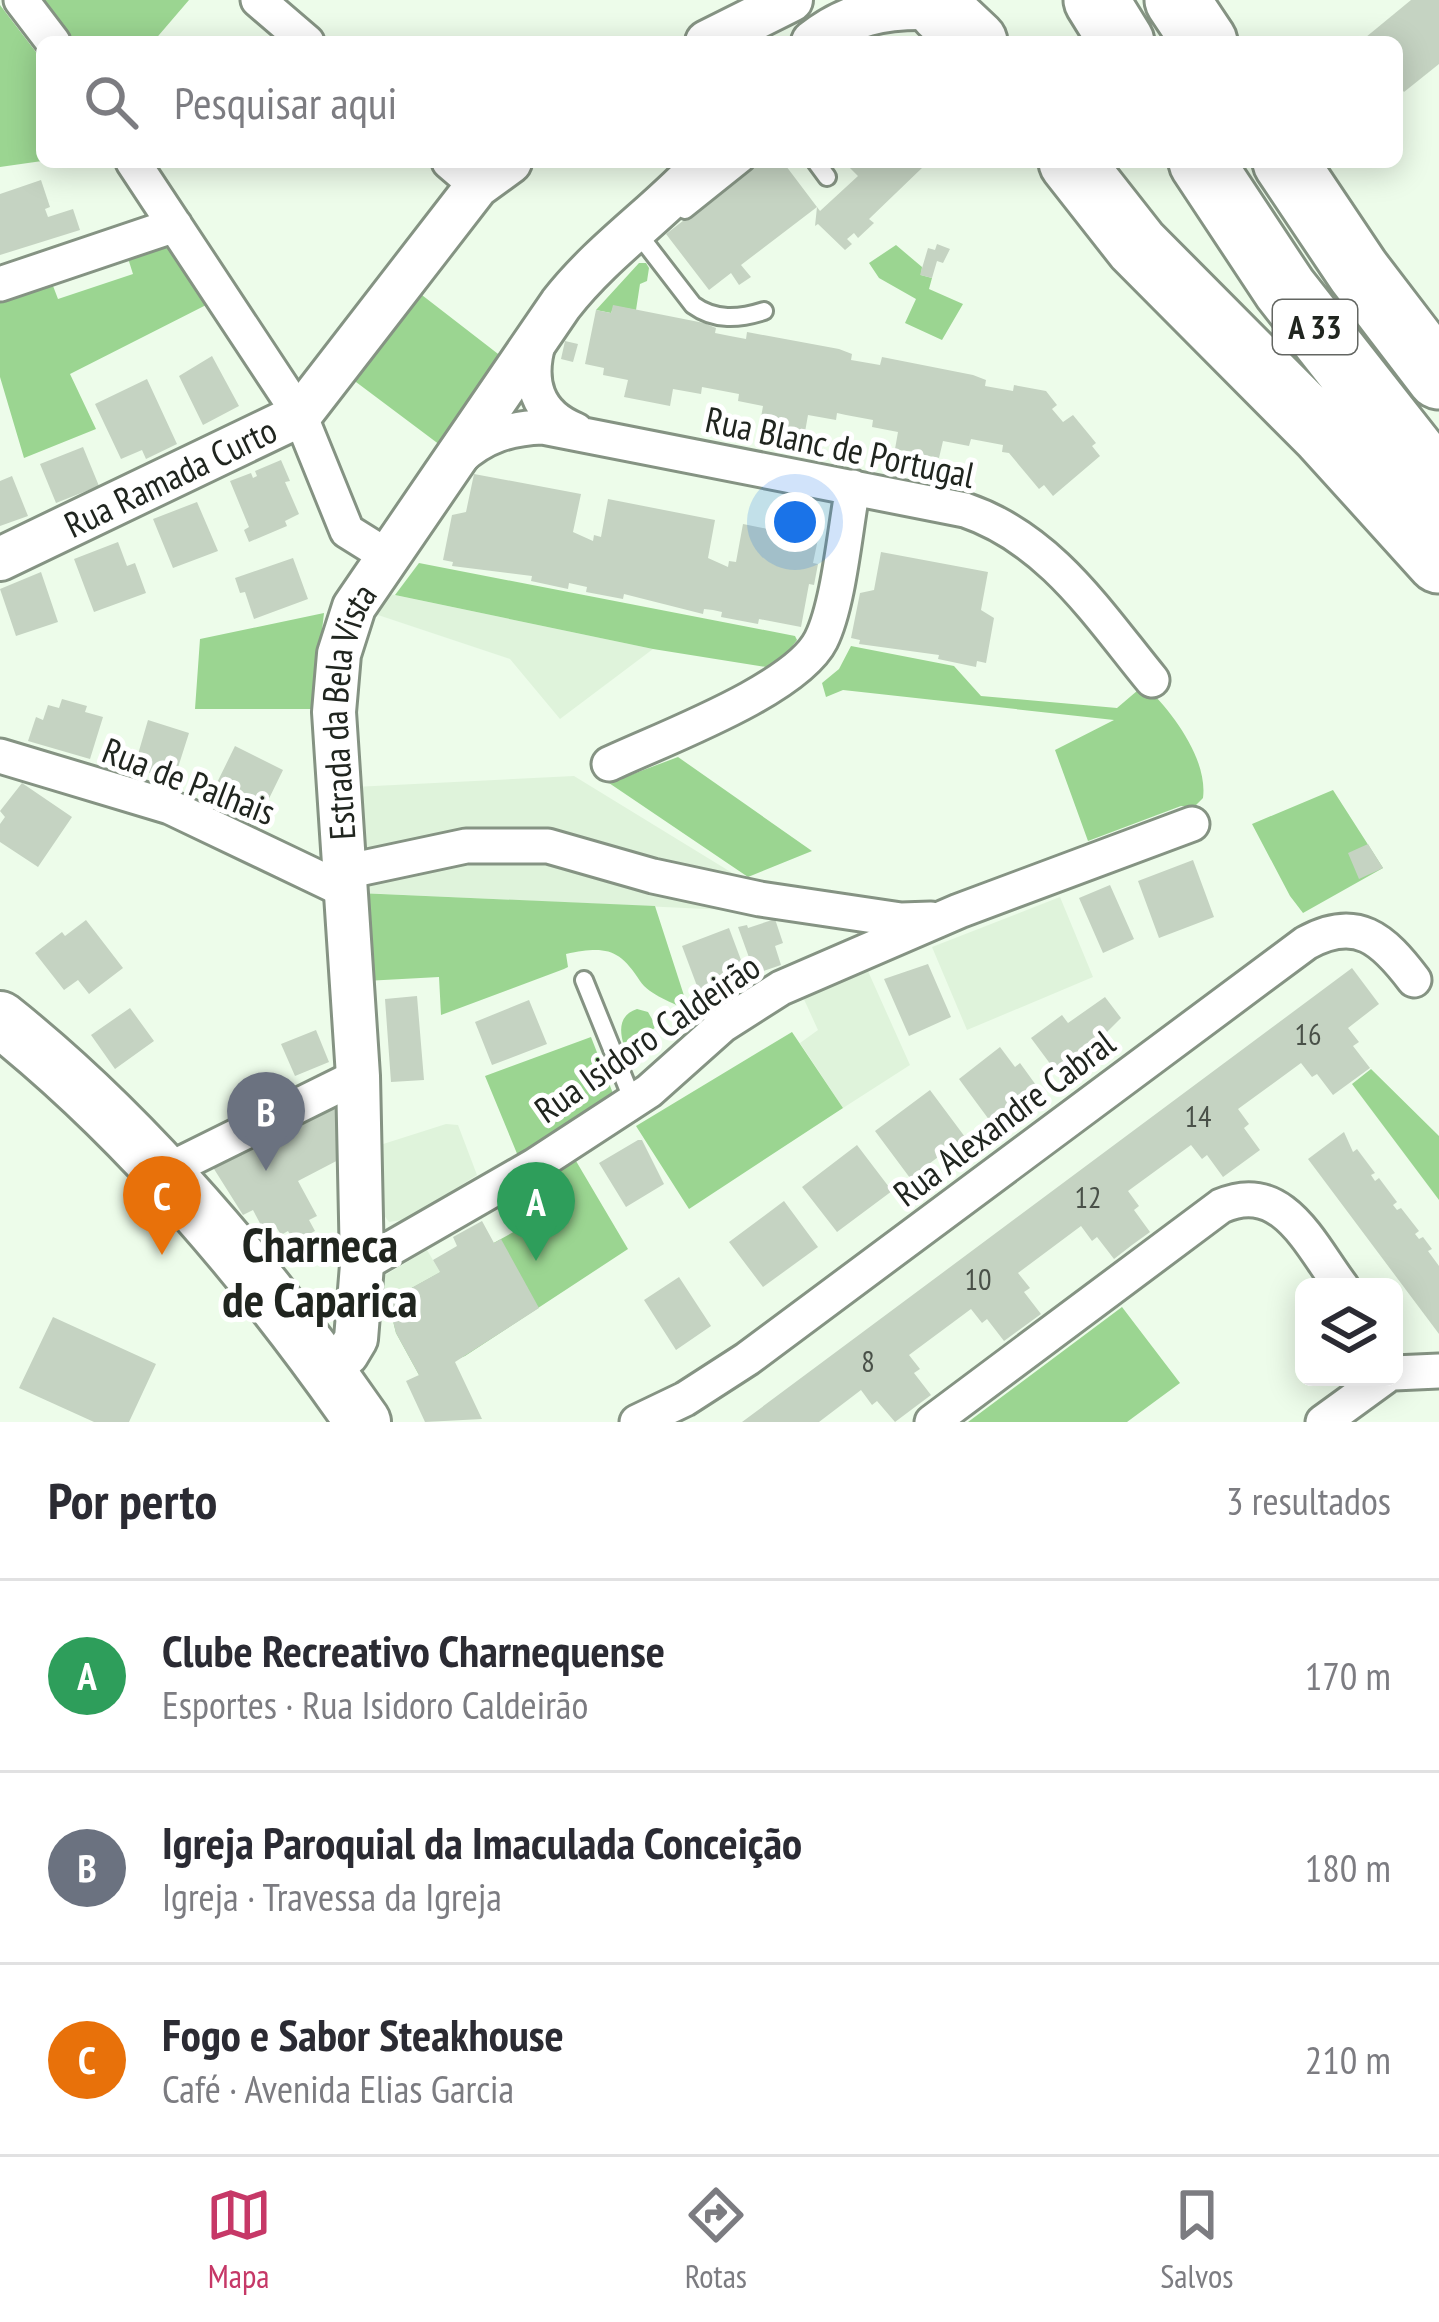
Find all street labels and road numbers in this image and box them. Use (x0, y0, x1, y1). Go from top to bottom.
road number: A 33 (1273, 300, 1357, 354)
street label: Rua Blanc de Portugal (701, 395, 979, 498)
street label: Rua Ramada Curto (56, 406, 284, 548)
street label: Estrada da Bela Vista (310, 574, 386, 841)
street label: Rua de Palhais (96, 726, 282, 835)
street label: Rua Isidoro Caldeirão (525, 943, 768, 1133)
street label: Rua Alexandre Cabral (884, 1019, 1124, 1216)

